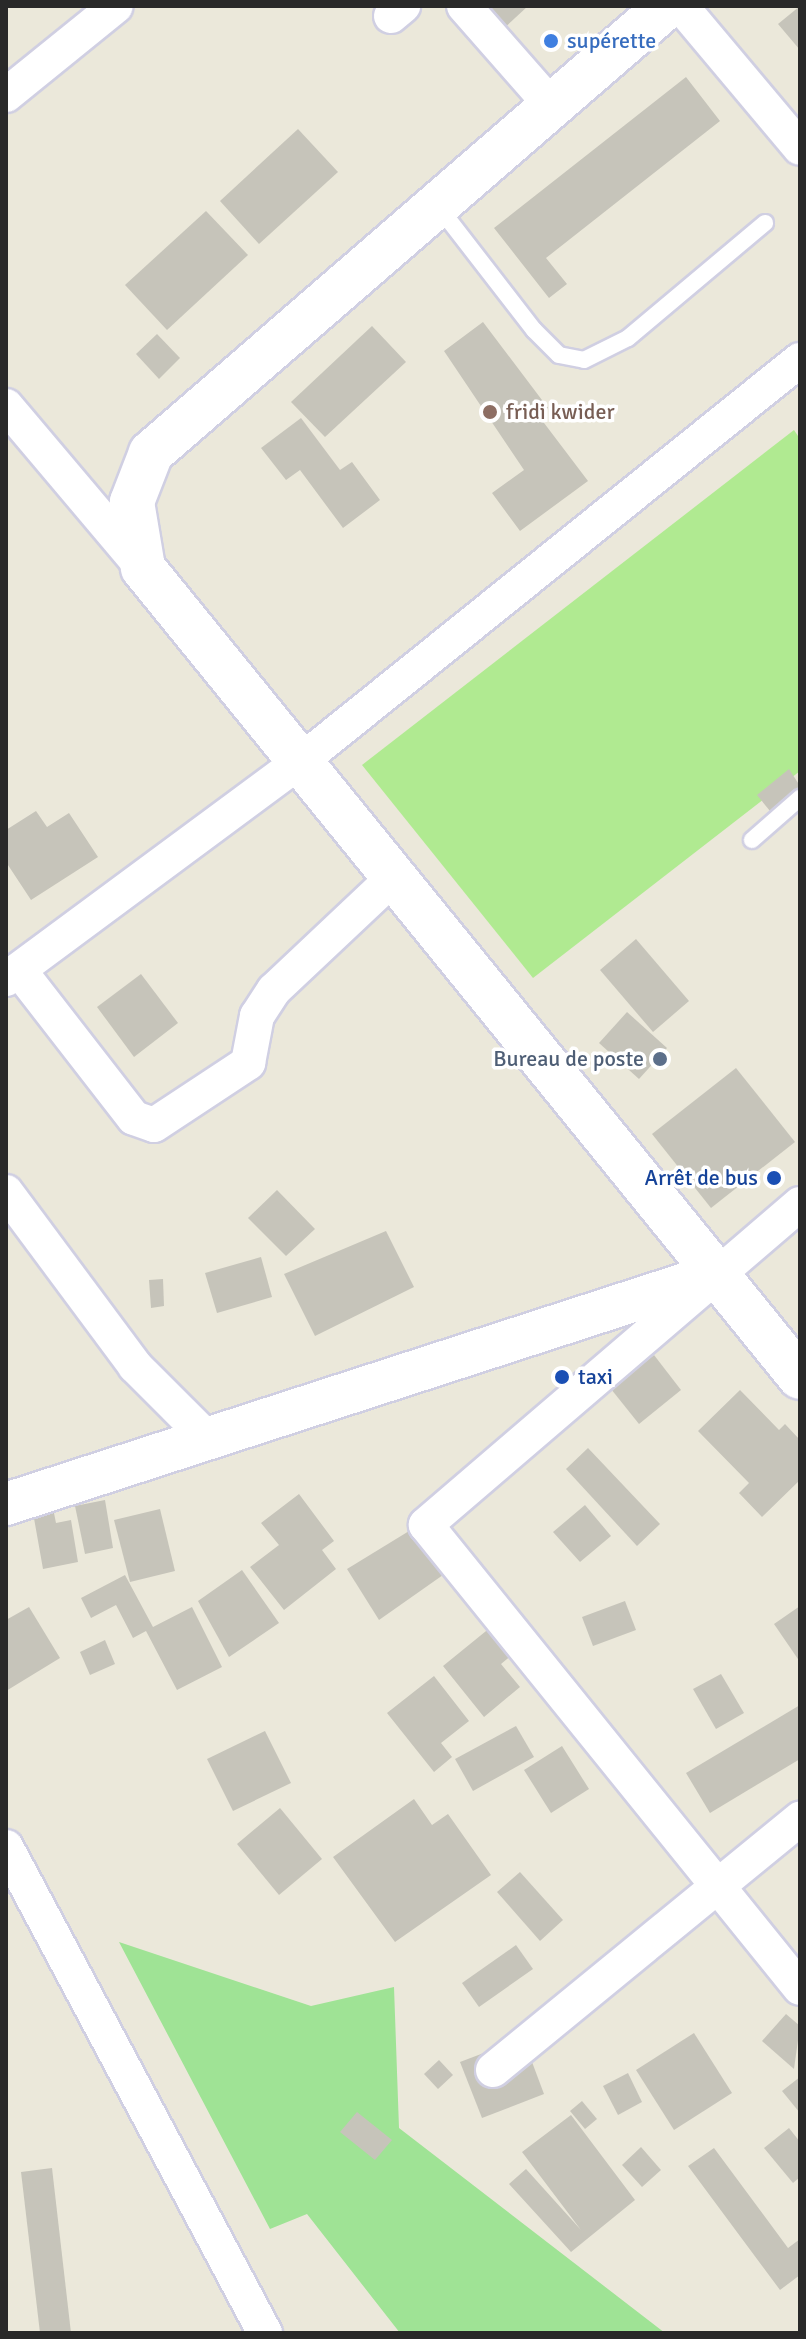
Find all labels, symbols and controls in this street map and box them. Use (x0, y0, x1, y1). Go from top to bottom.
place label: supérette (567, 28, 656, 54)
marker: supérette (542, 32, 560, 50)
place label: fridi kwider (506, 399, 615, 425)
marker: fridi kwider (481, 403, 499, 421)
place label: Bureau de poste (493, 1046, 644, 1072)
marker: Bureau de poste (651, 1050, 669, 1068)
place label: Arrêt de bus (644, 1165, 758, 1191)
marker: Arrêt de bus (765, 1169, 783, 1187)
place label: taxi (578, 1364, 613, 1390)
marker: taxi (553, 1368, 571, 1386)

